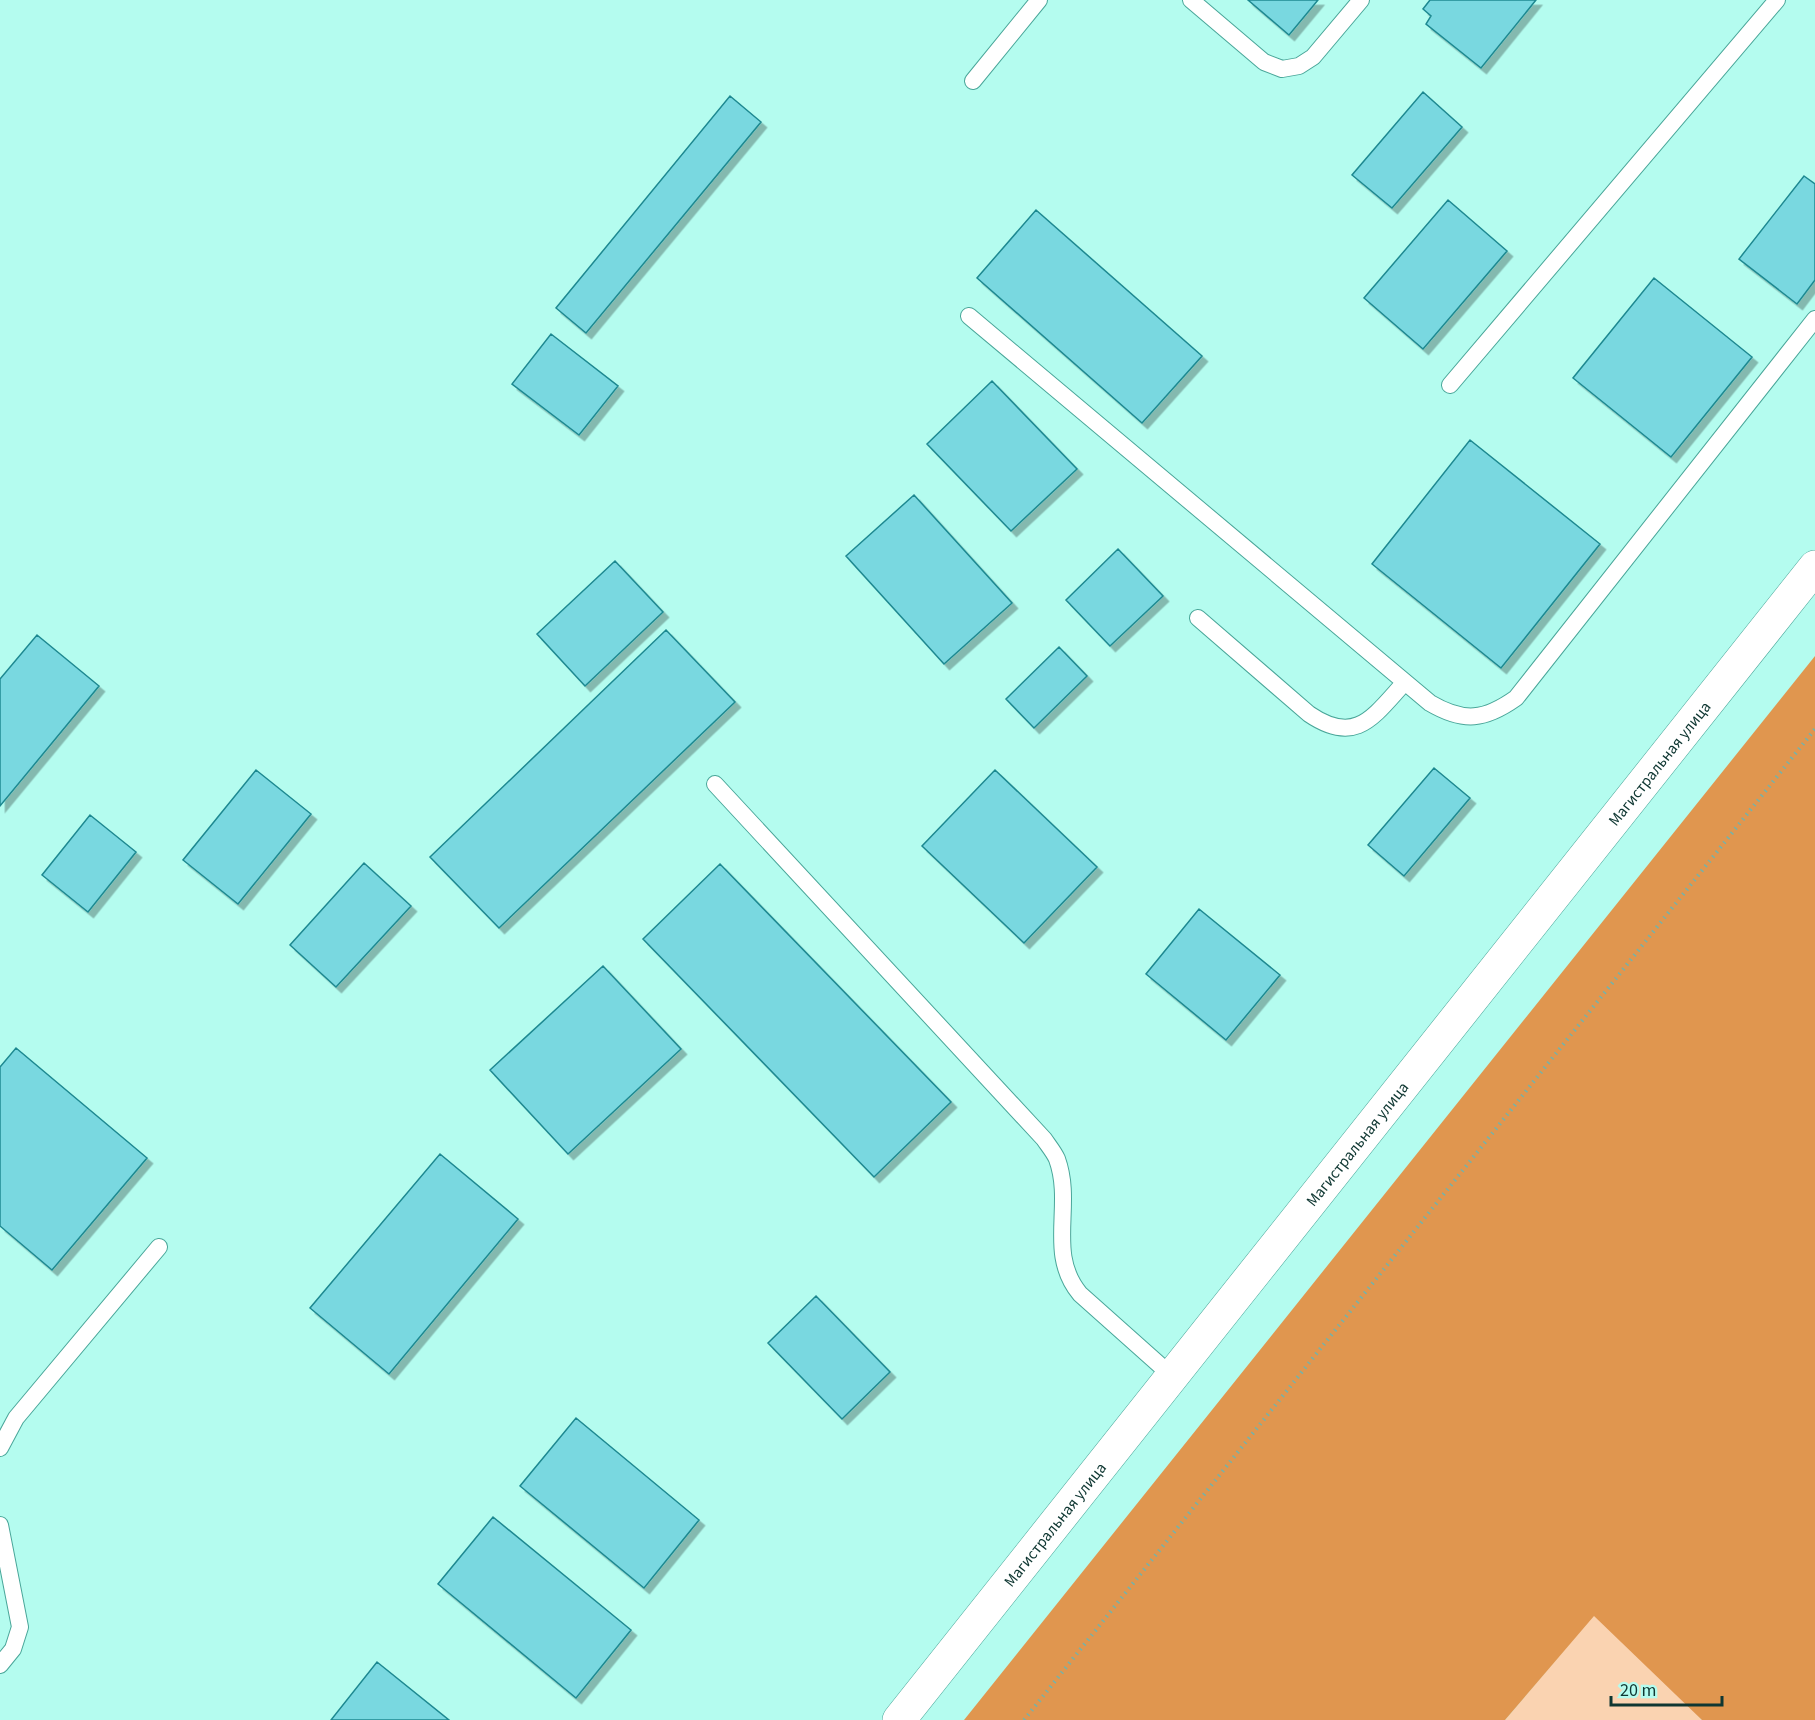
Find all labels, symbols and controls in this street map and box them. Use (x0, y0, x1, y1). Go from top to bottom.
street label: Магистральная улица (1604, 697, 1716, 831)
street label: Магистральная улица (1301, 1077, 1414, 1211)
street label: Магистральная улица (999, 1458, 1112, 1592)
scale bar (1611, 1669, 1722, 1707)
text: 20 m (1620, 1678, 1656, 1703)

